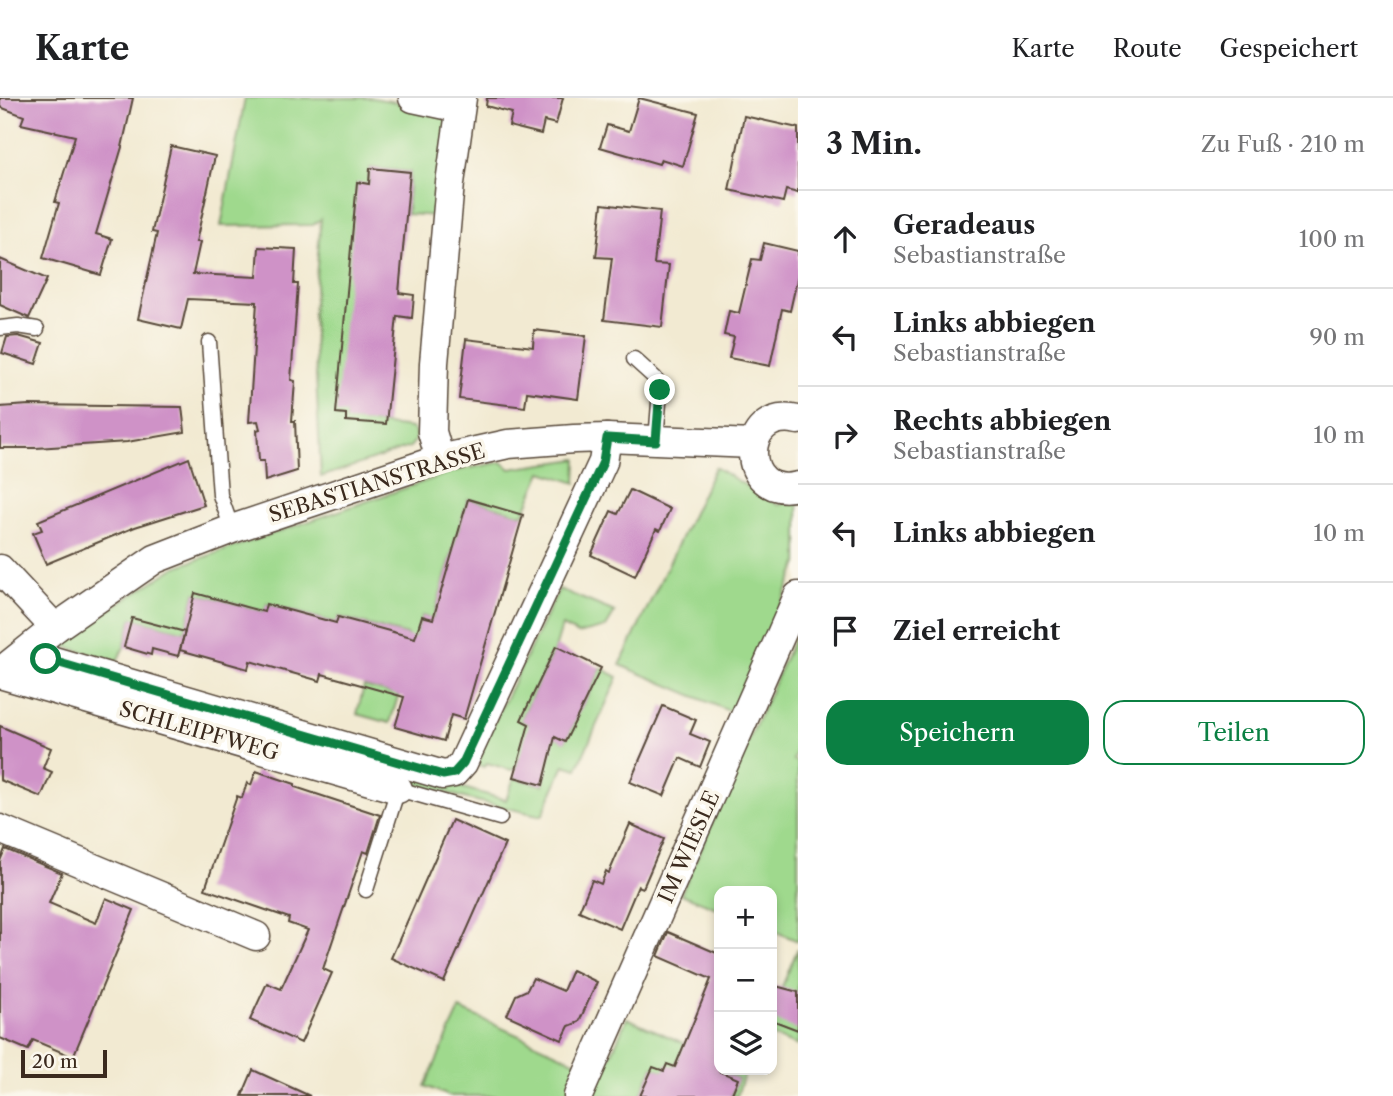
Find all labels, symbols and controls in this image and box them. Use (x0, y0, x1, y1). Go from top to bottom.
text: Karte (35, 28, 130, 69)
text: Karte (1011, 34, 1075, 63)
text: Route (1113, 34, 1182, 63)
text: Gespeichert (1220, 34, 1358, 63)
text: 3 Min. (826, 125, 922, 162)
text: Zu Fuß · 210 m (1201, 130, 1365, 158)
text: Geradeaus (893, 209, 1035, 241)
icon: ahead (826, 220, 864, 258)
text: 100 m (1299, 225, 1365, 253)
text: Sebastianstraße (893, 241, 1066, 269)
text: Links abbiegen (893, 307, 1096, 339)
icon: left (826, 318, 864, 356)
text: 90 m (1309, 323, 1365, 351)
text: Sebastianstraße (893, 339, 1066, 367)
route end (644, 374, 675, 405)
text: Rechts abbiegen (893, 405, 1111, 437)
icon: right (826, 416, 864, 454)
text: 10 m (1313, 421, 1365, 449)
text: Sebastianstraße (893, 437, 1066, 465)
street label: SEBASTIANSTRASSE (266, 438, 488, 527)
icon: left (826, 514, 864, 552)
text: Links abbiegen (893, 517, 1096, 549)
text: 10 m (1313, 519, 1365, 547)
icon: arrive (826, 612, 864, 650)
text: Ziel erreicht (893, 615, 1060, 647)
route start (30, 643, 61, 674)
street label: SCHLEIPFWEG (117, 696, 282, 765)
button: Speichern (826, 700, 1089, 765)
button: Teilen (1103, 700, 1365, 765)
street label: IM WIESLE (653, 787, 724, 907)
map controls (714, 886, 777, 1075)
button: + (714, 886, 777, 949)
button: − (714, 949, 777, 1012)
button: layers (714, 1012, 777, 1075)
scale bar (21, 1047, 107, 1079)
text: 20 m (32, 1050, 78, 1073)

